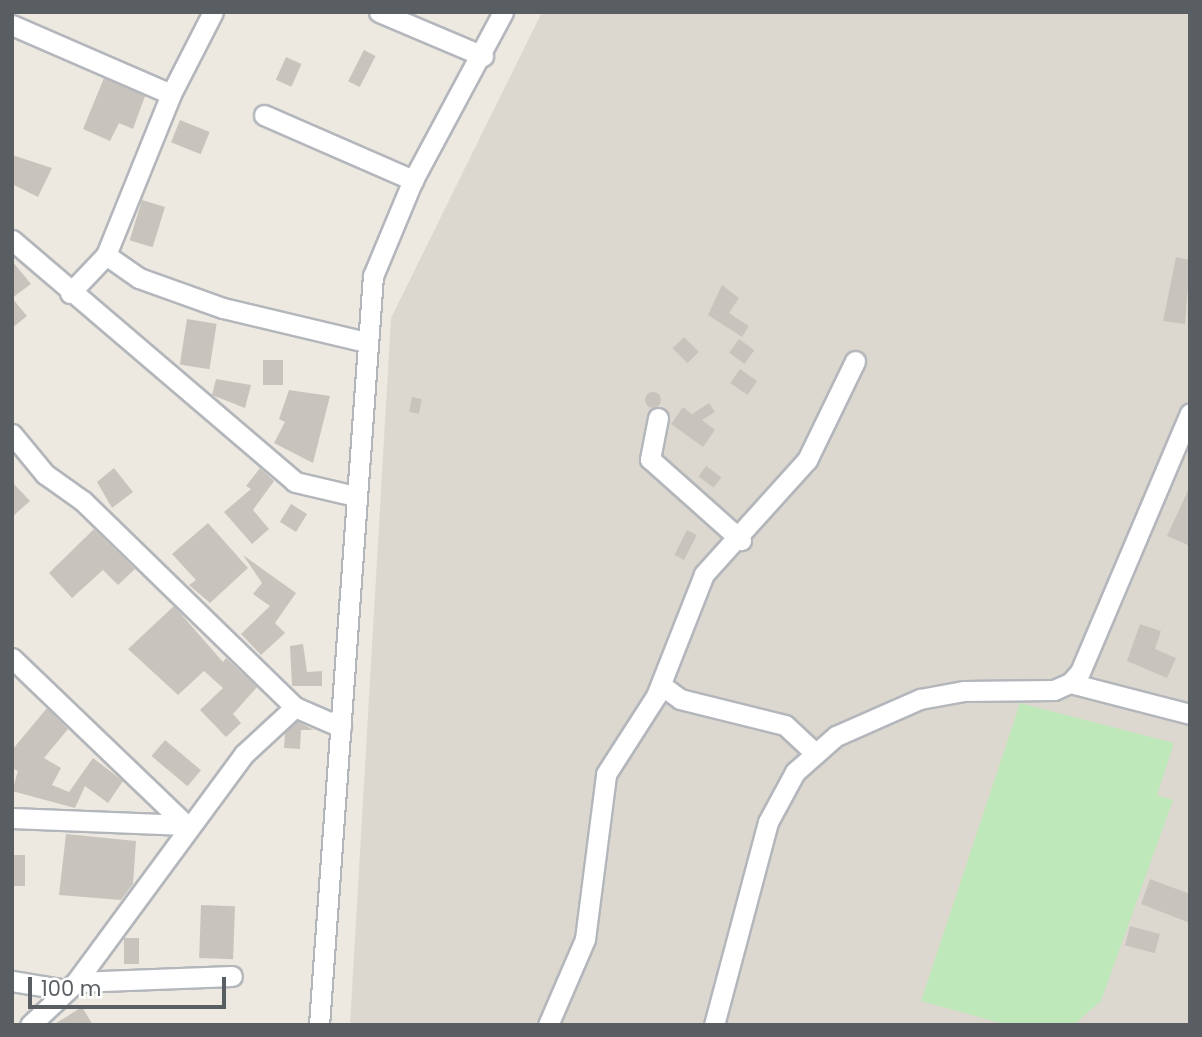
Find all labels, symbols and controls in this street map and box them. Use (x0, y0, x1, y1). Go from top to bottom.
scale bar (32, 964, 229, 1008)
text: 100 m (41, 974, 101, 1003)

